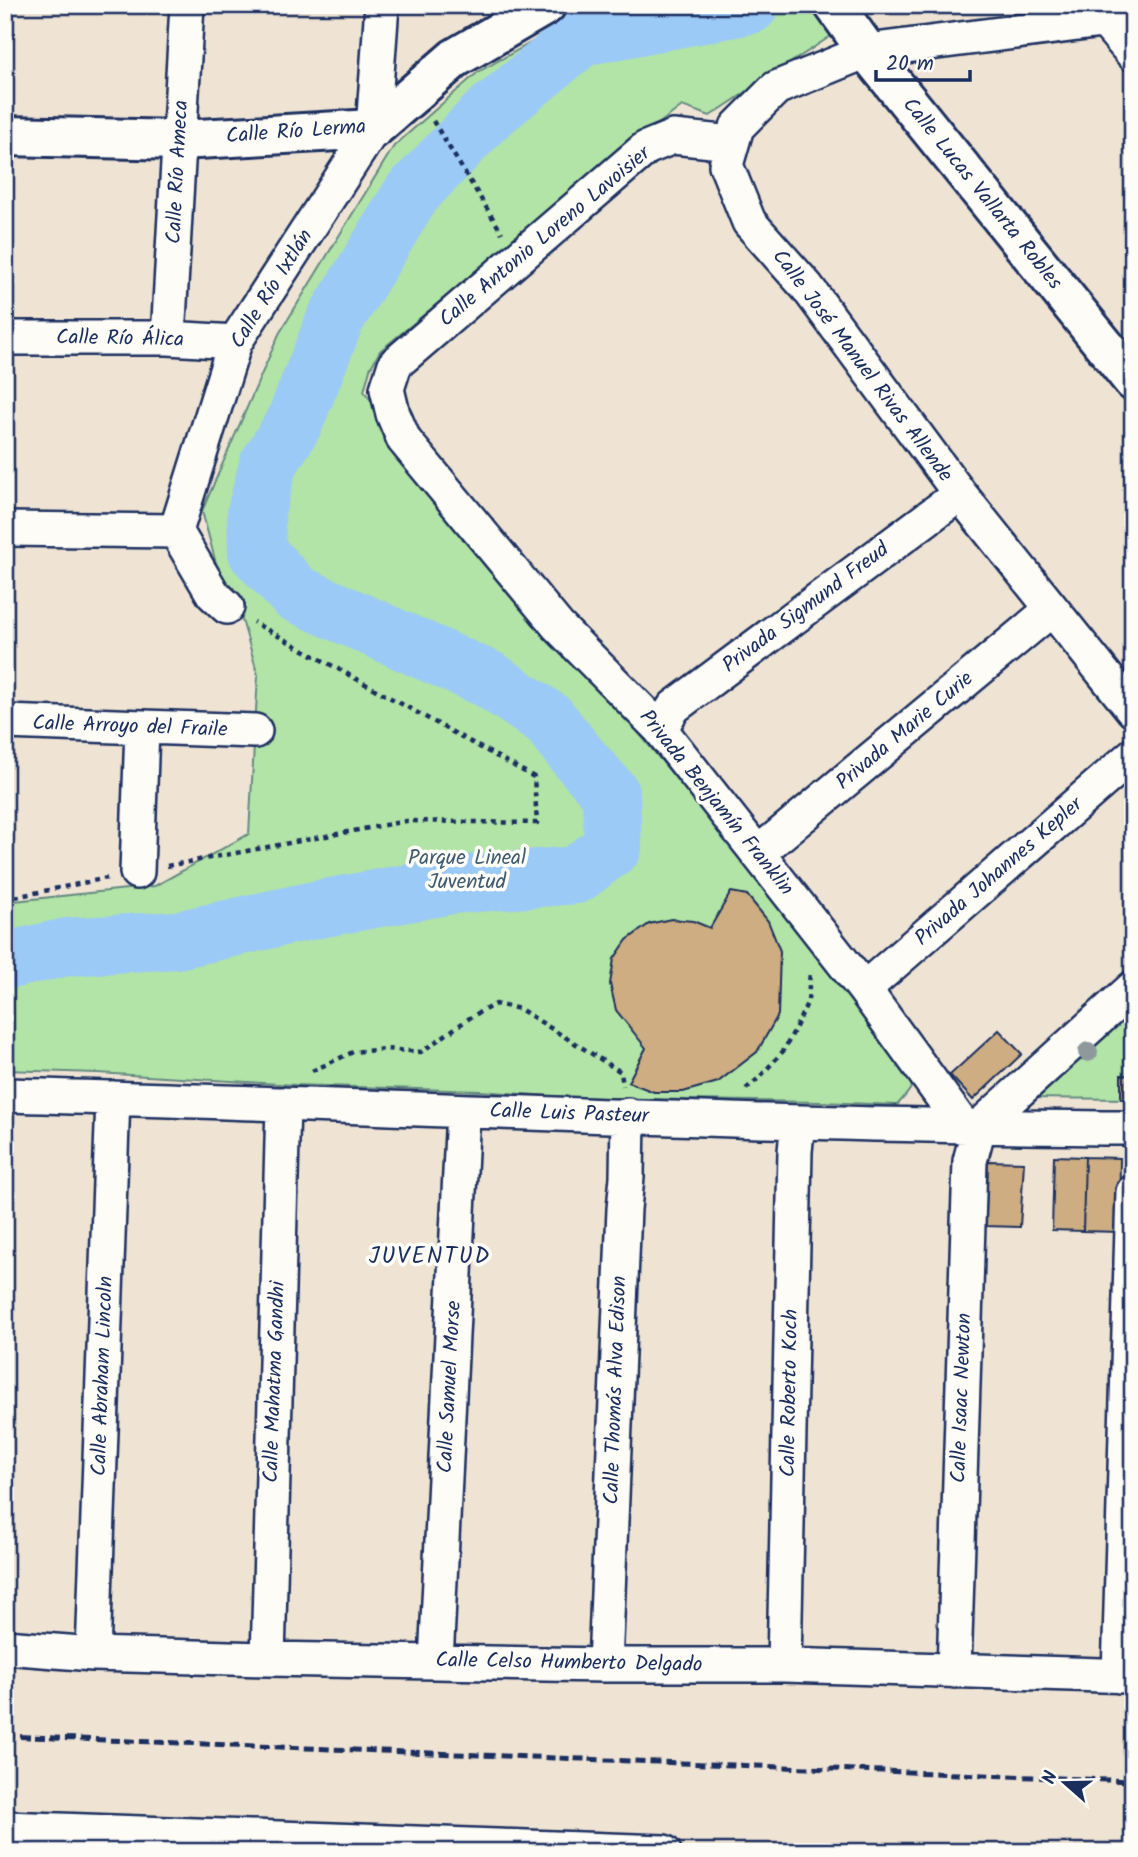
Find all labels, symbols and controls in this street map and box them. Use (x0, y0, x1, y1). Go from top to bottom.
scale bar (876, 38, 970, 82)
text: 20 m (886, 48, 934, 81)
street label: Calle Lucas Vallarta Robles (894, 91, 1070, 298)
street label: Calle Río Ameca (158, 99, 198, 245)
street label: Calle Río Lerma (225, 111, 367, 153)
street label: Calle Antonio Loreno Lavoisier (432, 138, 659, 336)
street label: Calle Río Ixtlán (222, 223, 322, 355)
street label: Calle José Manuel Rivas Allende (763, 243, 961, 490)
street label: Calle Río Álica (56, 321, 184, 357)
street label: Privada Sigmund Freud (715, 534, 897, 682)
street label: Privada Marie Curie (829, 663, 982, 799)
street label: Privada Benjamín Franklin (630, 703, 802, 903)
street label: Calle Arroyo del Fraile (32, 707, 229, 747)
street label: Privada Johannes Kepler (907, 789, 1091, 955)
park label: Parque Lineal Juventud (408, 842, 526, 899)
street label: Calle Luis Pasteur (489, 1095, 650, 1133)
district label: JUVENTUD (369, 1239, 491, 1275)
street label: Calle Abraham Lincoln (83, 1275, 123, 1477)
street label: Calle Thomás Alva Edison (596, 1275, 636, 1505)
street label: Calle Mahatma Gandhi (255, 1280, 295, 1483)
street label: Calle Samuel Morse (429, 1299, 471, 1474)
street label: Calle Roberto Koch (772, 1309, 808, 1477)
street label: Calle Isaac Newton (943, 1312, 981, 1484)
street label: Calle Celso Humberto Delgado (435, 1644, 703, 1682)
north arrow (1030, 1748, 1100, 1818)
text: N (1035, 1767, 1067, 1789)

